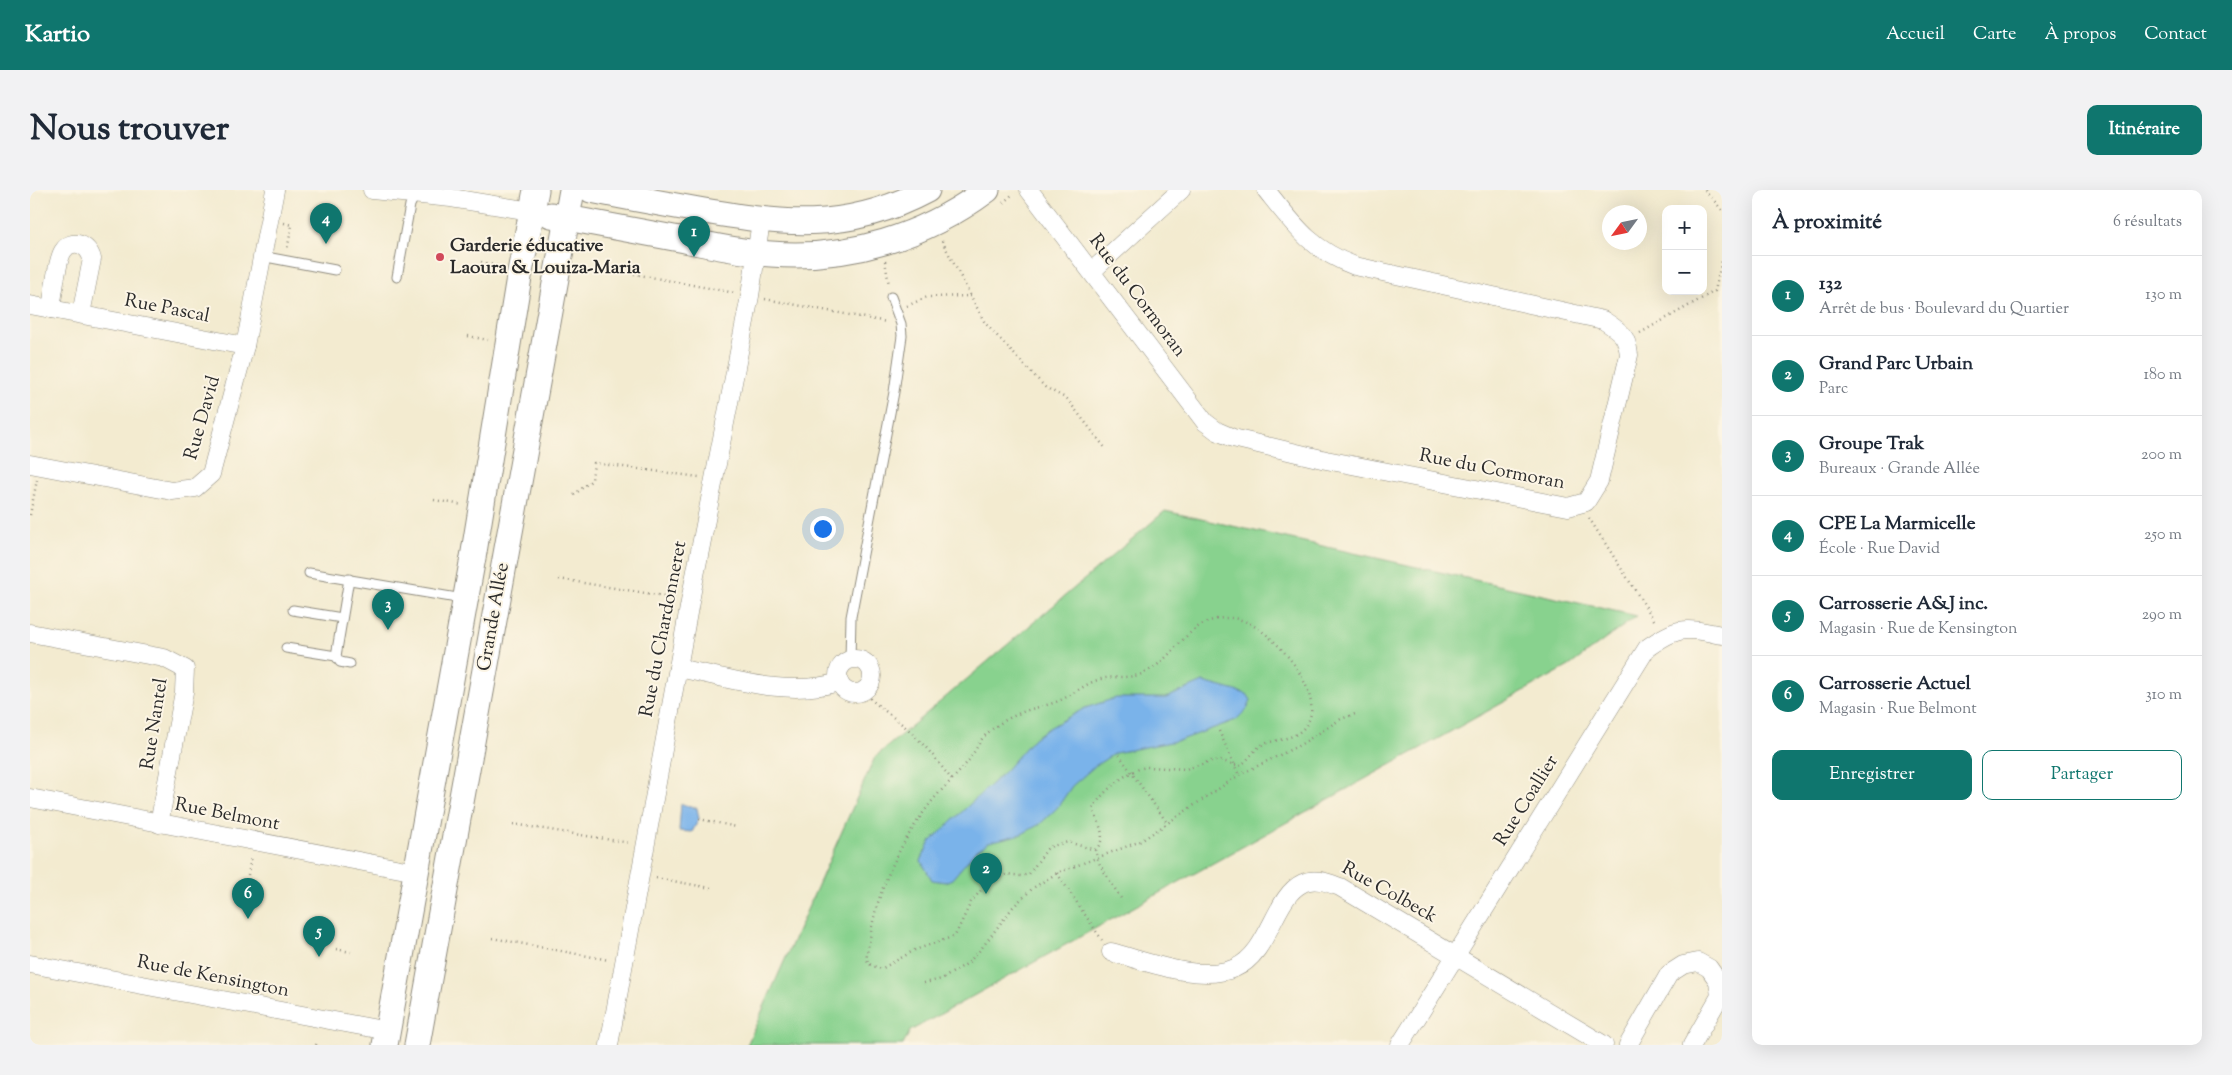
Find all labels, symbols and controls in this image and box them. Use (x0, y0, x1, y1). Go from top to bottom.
text: Kartio (25, 18, 90, 52)
text: Accueil (1886, 22, 1945, 48)
text: Carte (1973, 22, 2017, 48)
text: À propos (2045, 22, 2116, 48)
text: Contact (2144, 22, 2207, 48)
text: Nous trouver (30, 105, 229, 156)
button: Itinéraire (2087, 105, 2202, 155)
pin: 4 (310, 203, 342, 244)
north arrow (1602, 205, 1647, 250)
map controls (1662, 205, 1707, 295)
button: + (1662, 205, 1707, 250)
text: À proximité (1772, 208, 1882, 238)
text: 6 résultats (2113, 211, 2182, 234)
pin: 1 (678, 216, 710, 257)
street label: Rue du Cormoran (1082, 229, 1192, 363)
place label: Garderie éducative Laoura & Louiza-Maria (450, 233, 641, 282)
button: − (1662, 250, 1707, 295)
marker: Garderie éducative Laoura & Louiza-Maria (434, 251, 446, 263)
text: 132 (1819, 271, 1842, 298)
text: 1 (1785, 284, 1791, 307)
text: 130 m (2145, 284, 2182, 307)
street label: Rue Pascal (122, 288, 212, 330)
text: Arrêt de bus · Boulevard du Quartier (1819, 298, 2069, 321)
text: Grand Parc Urbain (1819, 351, 1973, 378)
text: 2 (1784, 364, 1792, 387)
text: 180 m (2143, 364, 2182, 387)
street label: Rue David (178, 372, 228, 463)
text: Parc (1819, 378, 1848, 401)
text: Groupe Trak (1819, 431, 1924, 458)
street label: Rue du Cormoran (1417, 443, 1567, 497)
text: 3 (1785, 444, 1791, 467)
text: 200 m (2141, 444, 2182, 467)
text: Bureaux · Grande Allée (1819, 458, 1980, 481)
text: CPE La Marmicelle (1819, 511, 1976, 538)
your location (810, 516, 836, 542)
text: 4 (1784, 524, 1792, 547)
text: 250 m (2144, 524, 2182, 547)
street label: Rue du Chardonneret (634, 538, 694, 719)
text: École · Rue David (1819, 538, 1940, 561)
street label: Grande Allée (471, 561, 517, 673)
pin: 3 (372, 589, 404, 630)
text: Carrosserie A&J inc. (1819, 591, 1988, 618)
text: 5 (1785, 604, 1791, 627)
text: 290 m (2142, 604, 2182, 627)
text: Magasin · Rue de Kensington (1819, 618, 2017, 641)
text: Carrosserie Actuel (1819, 671, 1971, 698)
street label: Rue Nantel (134, 676, 176, 772)
text: 6 (1784, 684, 1792, 707)
text: 310 m (2145, 684, 2182, 707)
text: Magasin · Rue Belmont (1819, 698, 1977, 721)
street label: Rue Coallier (1488, 750, 1566, 852)
button: Enregistrer (1772, 750, 1972, 800)
button: Partager (1982, 750, 2182, 800)
street label: Rue Belmont (172, 792, 282, 839)
pin: 2 (970, 853, 1002, 894)
street label: Rue Colbeck (1336, 856, 1442, 931)
pin: 6 (232, 878, 264, 919)
pin: 5 (303, 916, 335, 957)
street label: Rue de Kensington (135, 949, 291, 1005)

